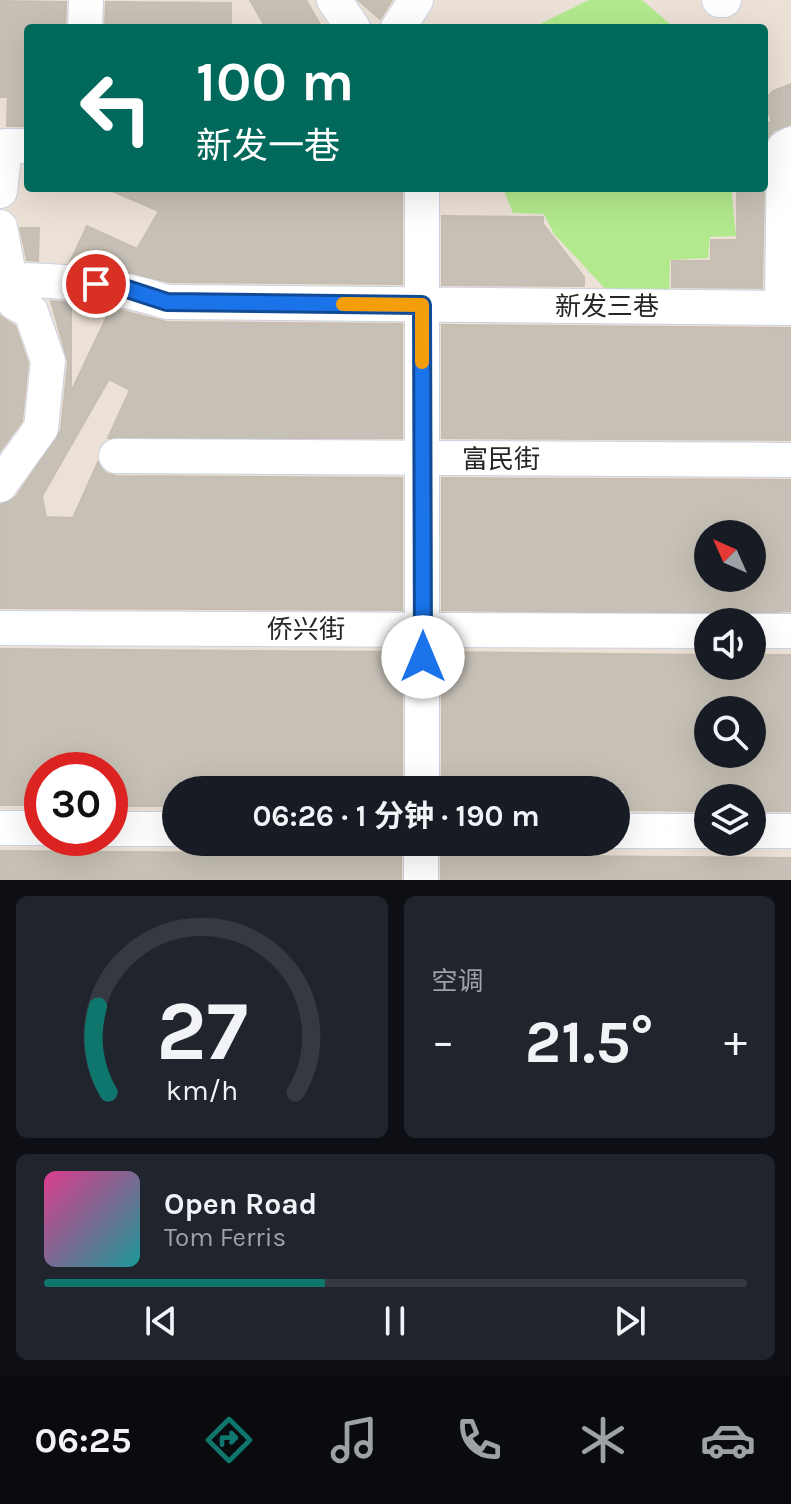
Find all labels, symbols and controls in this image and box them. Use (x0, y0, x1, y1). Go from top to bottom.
text: 100 m (196, 49, 354, 114)
icon: left (64, 56, 168, 160)
text: 新发一巷 (196, 125, 340, 167)
pin (62, 250, 130, 318)
icon: arrive (74, 262, 118, 306)
street label: 新发三巷 (555, 291, 659, 322)
street label: 富民街 (462, 444, 540, 475)
north arrow (694, 520, 766, 592)
map controls (694, 520, 766, 856)
button: sound (694, 608, 766, 680)
street label: 侨兴街 (267, 614, 345, 645)
position arrow (381, 615, 465, 699)
button: search (694, 696, 766, 768)
speed limit sign: 30 (24, 752, 128, 856)
button: layers (694, 784, 766, 856)
text: 06:26 · 1 分钟 · 190 m (252, 798, 540, 834)
text: 空调 (432, 966, 484, 997)
text: 27 (156, 983, 248, 1080)
text: 21.5° (525, 1007, 654, 1077)
text: − (432, 1016, 455, 1067)
text: + (724, 1016, 747, 1067)
text: km/h (166, 1074, 238, 1107)
text: Open Road (164, 1186, 317, 1222)
text: Tom Ferris (164, 1222, 286, 1253)
icon: previous (139, 1299, 183, 1343)
icon: pause (373, 1299, 417, 1343)
icon: next (608, 1299, 652, 1343)
icon: directions (201, 1412, 257, 1468)
icon: music (326, 1412, 382, 1468)
icon: phone (451, 1412, 507, 1468)
icon: climate (575, 1412, 631, 1468)
icon: car (700, 1412, 756, 1468)
text: 06:25 (34, 1419, 132, 1461)

